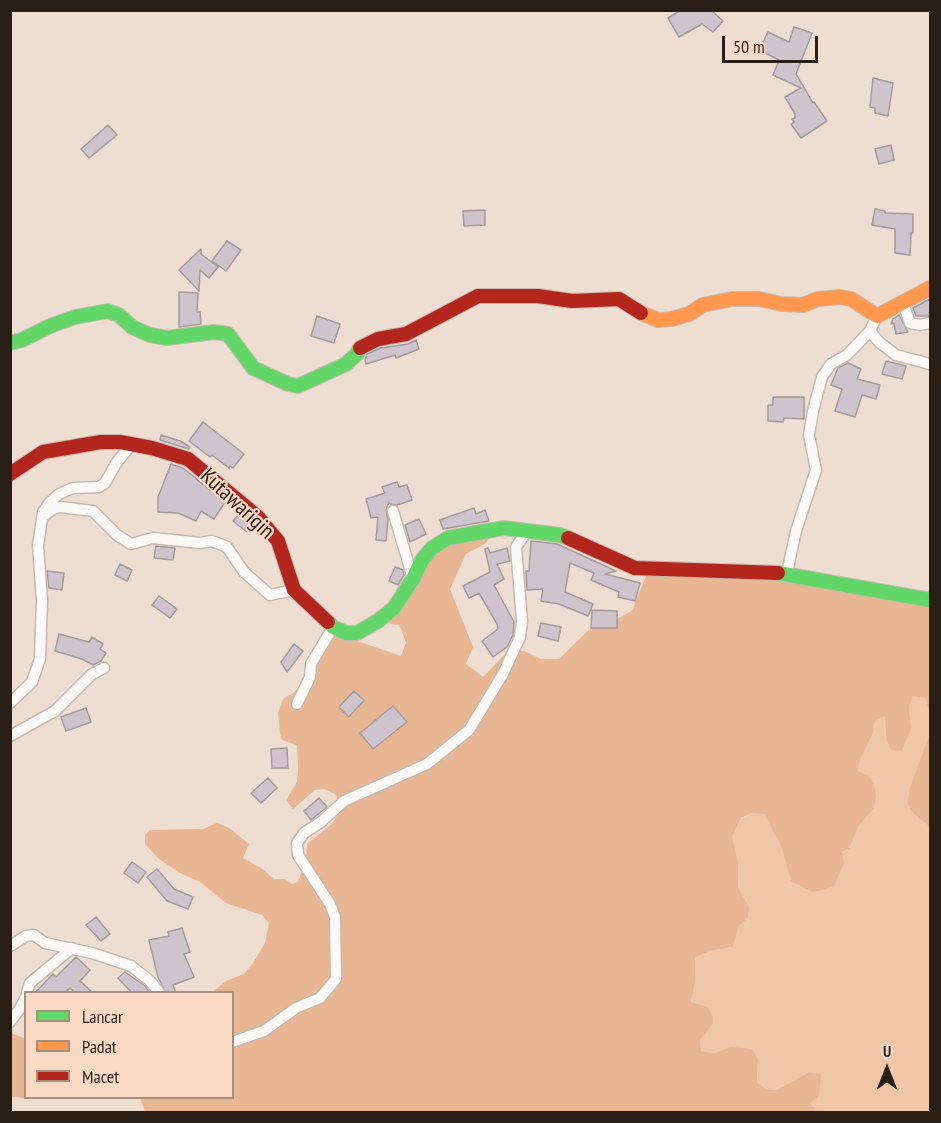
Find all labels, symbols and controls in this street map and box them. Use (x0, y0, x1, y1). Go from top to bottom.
scale bar (725, 24, 821, 62)
text: 50 m (733, 35, 765, 58)
street label: Kutawarigin (195, 463, 279, 545)
legend (24, 991, 234, 1099)
text: Lancar (82, 1005, 123, 1028)
text: Padat (82, 1035, 117, 1058)
north arrow (857, 1039, 917, 1099)
text: U (883, 1041, 891, 1061)
text: Macet (82, 1065, 119, 1088)

